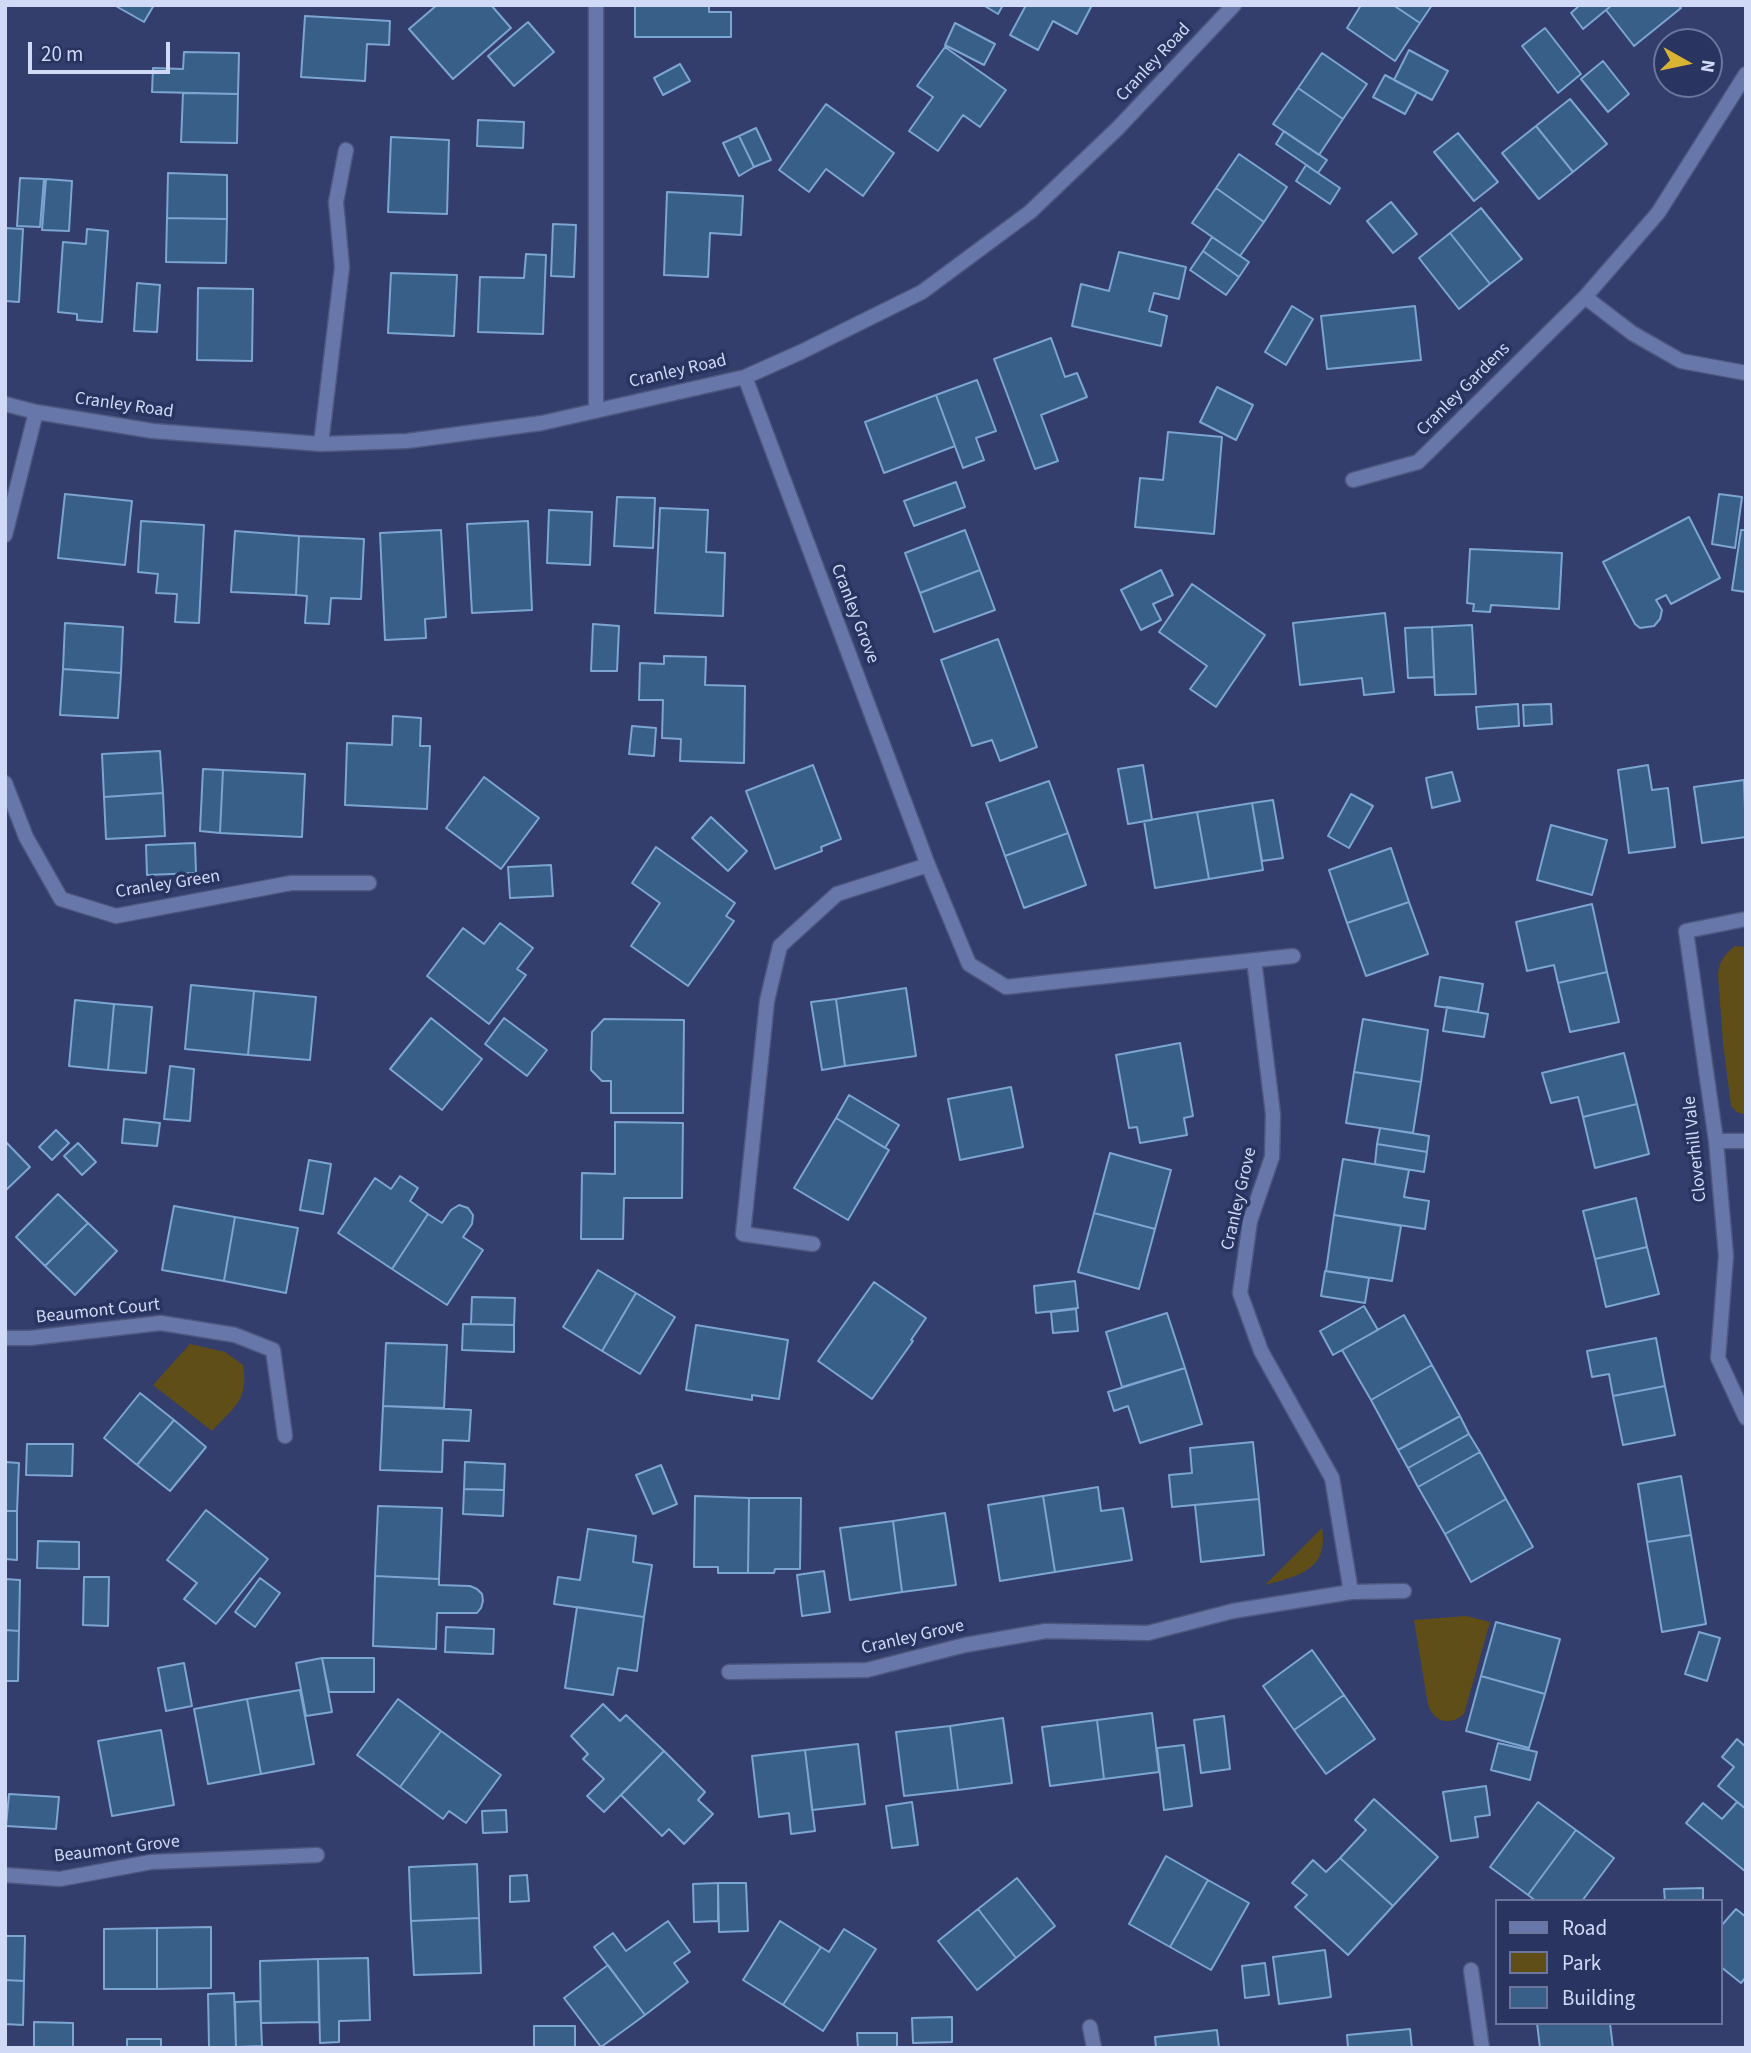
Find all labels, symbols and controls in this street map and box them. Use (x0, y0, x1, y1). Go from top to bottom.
street label: Cranley Road (1112, 19, 1196, 107)
scale bar (32, 28, 173, 72)
north arrow (1653, 28, 1723, 98)
text: 20 m (41, 39, 83, 69)
text: N (1693, 58, 1722, 74)
street label: Cranley Gardens (1413, 339, 1515, 441)
street label: Cranley Road (627, 350, 729, 394)
street label: Cranley Road (73, 388, 175, 424)
street label: Cranley Grove (825, 561, 883, 667)
street label: Cranley Green (114, 866, 222, 904)
street label: Cloverhill Vale (1680, 1095, 1712, 1203)
street label: Cranley Grove (1218, 1146, 1262, 1252)
street label: Beaumont Court (35, 1295, 161, 1329)
street label: Cranley Grove (860, 1616, 966, 1660)
street label: Beaumont Grove (53, 1832, 181, 1868)
legend (1496, 1899, 1723, 2025)
text: Road (1562, 1913, 1607, 1943)
text: Park (1562, 1948, 1601, 1978)
text: Building (1562, 1983, 1635, 2013)

